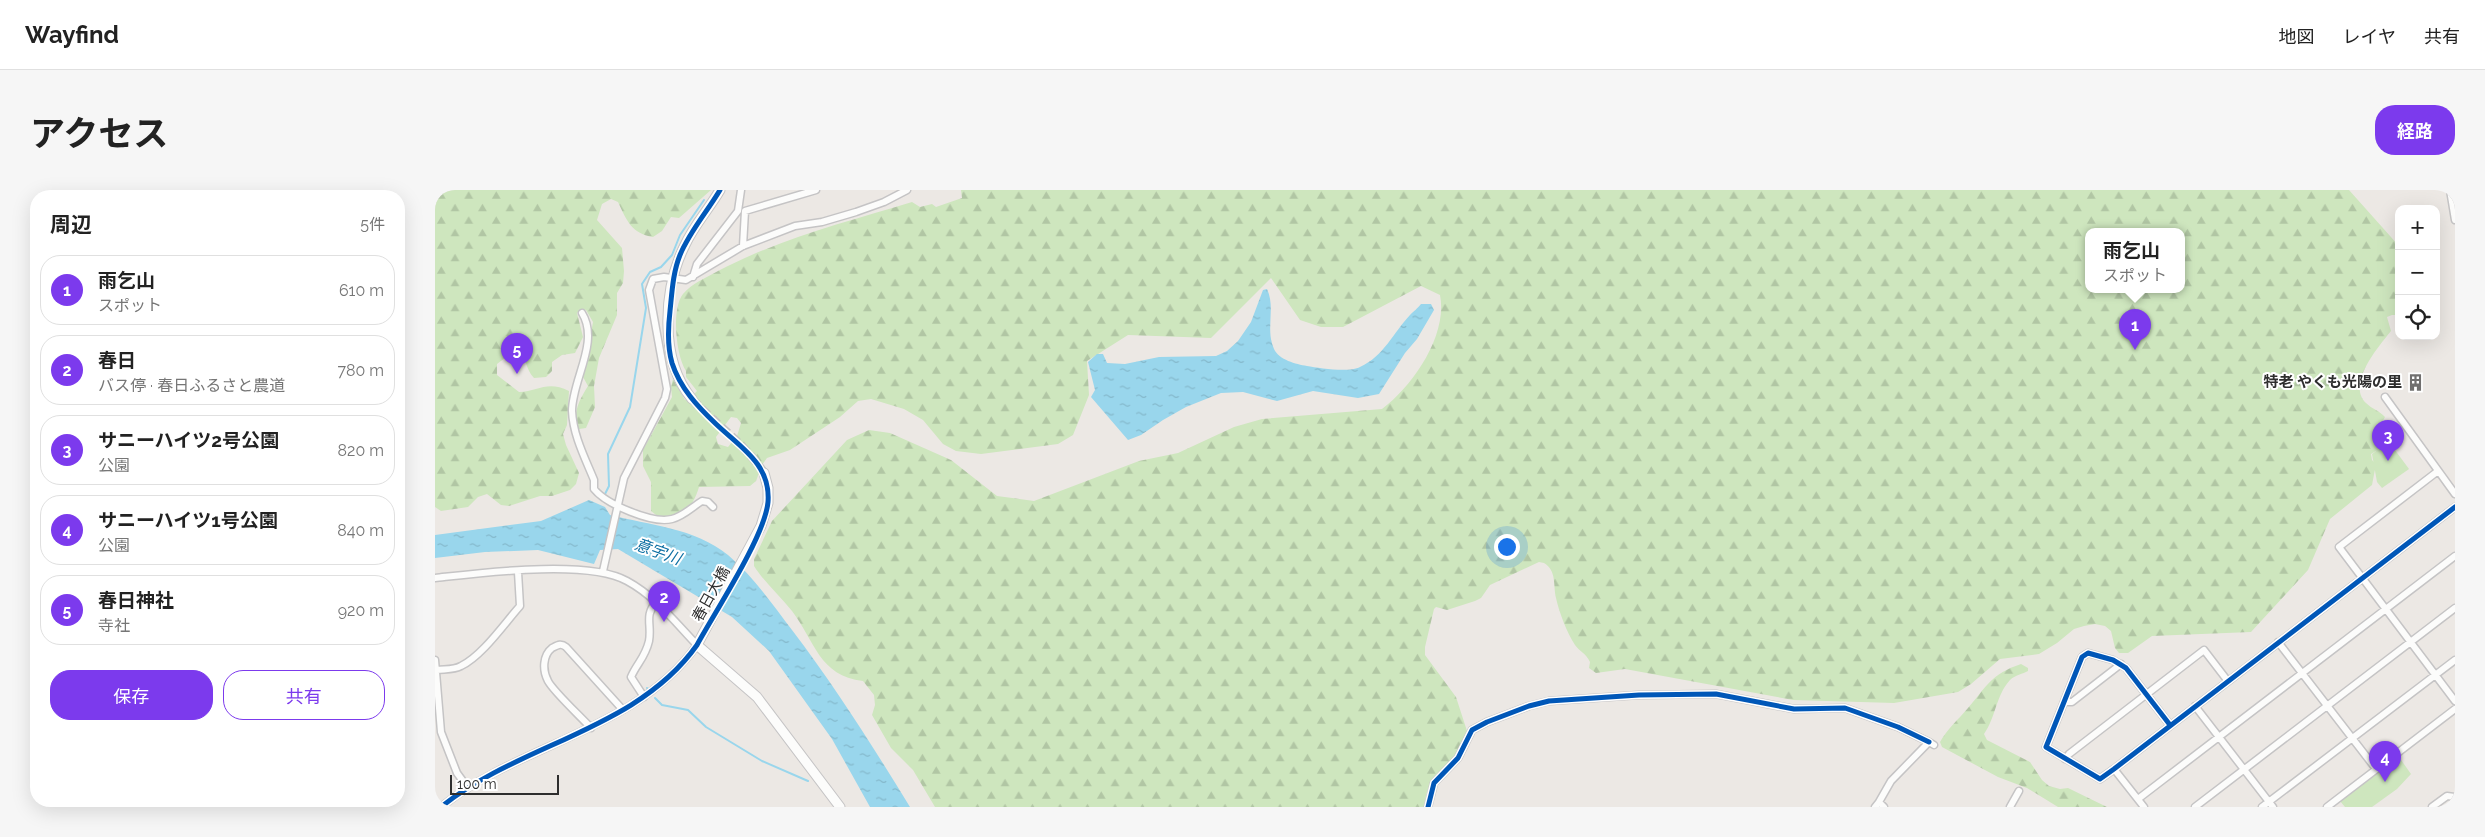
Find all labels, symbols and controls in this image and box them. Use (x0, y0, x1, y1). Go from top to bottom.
text: Wayfind (25, 20, 119, 49)
text: 地図 (2279, 26, 2315, 47)
text: レイヤ (2343, 26, 2396, 47)
text: 共有 (2424, 26, 2460, 47)
button: 経路 (2375, 105, 2455, 155)
text: アクセス (30, 113, 168, 154)
map controls (2395, 205, 2440, 340)
button: + (2395, 205, 2440, 250)
text: 周辺 (50, 212, 92, 237)
text: 5件 (360, 215, 385, 234)
popup (2085, 228, 2185, 293)
text: 雨乞山 (2103, 239, 2160, 261)
button: − (2395, 250, 2440, 295)
text: スポット (2103, 266, 2167, 285)
text: 雨乞山 (98, 269, 155, 291)
text: 1 (63, 281, 71, 300)
text: 610 m (339, 281, 384, 300)
button: locate (2395, 295, 2440, 340)
text: スポット (98, 296, 162, 315)
pin: 1 (2119, 309, 2151, 350)
pin: 5 (501, 333, 533, 374)
text: 春日 (98, 349, 136, 371)
text: 2 (62, 361, 72, 380)
text: 780 m (337, 361, 384, 380)
building icon: 特老 やくも光陽の里 (2406, 372, 2426, 392)
place label: 特老 やくも光陽の里 (2263, 373, 2402, 391)
text: バス停 · 春日ふるさと農道 (98, 376, 285, 395)
pin: 3 (2372, 420, 2404, 461)
text: サニーハイツ2号公園 (98, 429, 279, 451)
text: 3 (63, 441, 71, 460)
text: 820 m (338, 441, 384, 460)
text: 公園 (98, 456, 130, 475)
text: サニーハイツ1号公園 (98, 509, 278, 531)
text: 4 (62, 521, 72, 540)
text: 840 m (337, 521, 384, 540)
water label: 意宇川 (632, 534, 686, 569)
your location (1494, 534, 1520, 560)
text: 公園 (98, 536, 130, 555)
street label: 春日大橋 (689, 563, 733, 625)
pin: 2 (648, 581, 680, 622)
text: 春日神社 (98, 589, 174, 611)
text: 5 (63, 601, 71, 620)
text: 920 m (338, 601, 384, 620)
text: 寺社 (98, 616, 130, 635)
button: 保存 (50, 670, 213, 720)
button: 共有 (223, 670, 385, 720)
pin: 4 (2369, 741, 2401, 782)
scale bar (450, 772, 559, 795)
text: 100 m (457, 776, 497, 792)

